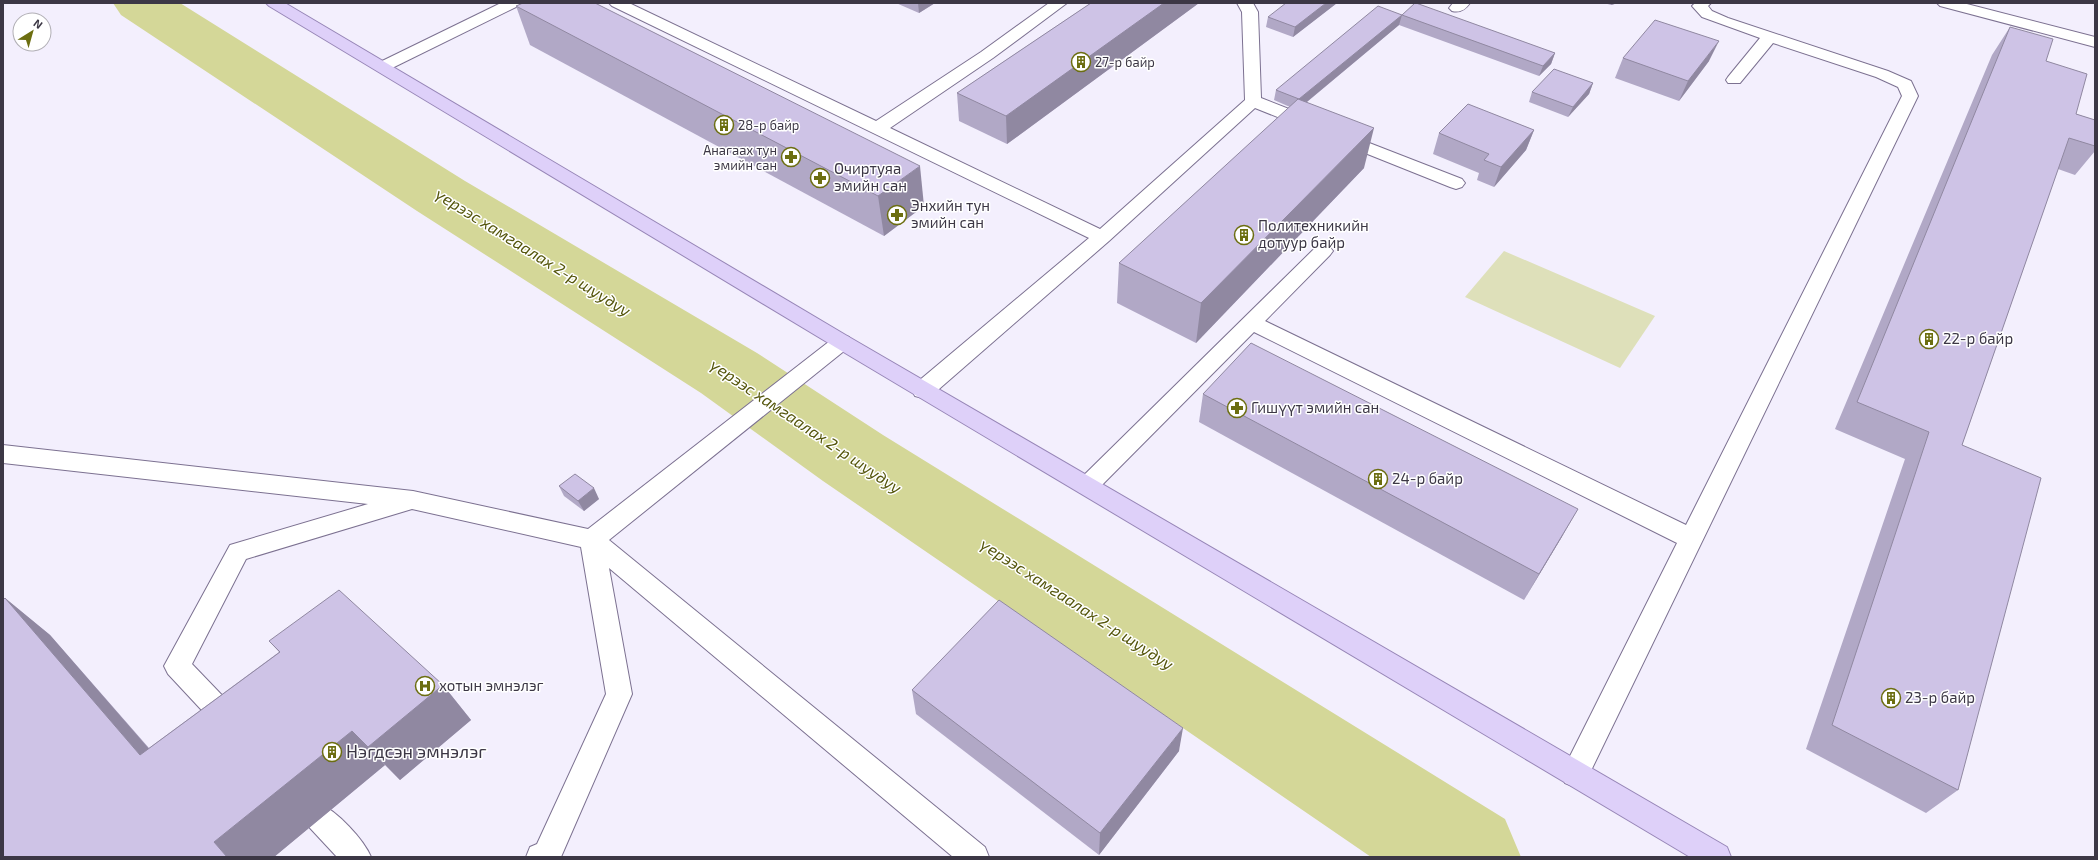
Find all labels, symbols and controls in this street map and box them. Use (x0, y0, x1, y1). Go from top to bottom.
north arrow (12, 12, 52, 52)
text: N (31, 16, 45, 31)
building icon: 27-р байр (1070, 51, 1092, 73)
place label: 27-р байр (1095, 54, 1155, 70)
building icon: 28-р байр (713, 114, 735, 136)
place label: 28-р байр (738, 117, 799, 133)
place label: Анагаах тун эмийн сан (703, 142, 777, 173)
pharmacy icon: Анагаах тун эмийн сан (780, 146, 802, 168)
place label: Очиртуяа эмийн сан (834, 159, 907, 194)
pharmacy icon: Очиртуяа эмийн сан (809, 167, 831, 189)
water label: үерээс хамгаалах 2-р шуудуу (432, 183, 635, 320)
place label: Энхийн тун эмийн сан (911, 196, 990, 231)
pharmacy icon: Энхийн тун эмийн сан (886, 204, 908, 226)
place label: Политехникийн дотуур байр (1258, 216, 1369, 252)
building icon: Политехникийн дотуур байр (1233, 224, 1255, 246)
building icon: 22-р байр (1918, 328, 1940, 350)
place label: 22-р байр (1943, 329, 2013, 347)
water label: үерээс хамгаалах 2-р шуудуу (707, 354, 906, 497)
pharmacy icon: Гишүүт эмийн сан (1226, 397, 1248, 419)
place label: Гишүүт эмийн сан (1251, 398, 1379, 416)
building icon: 24-р байр (1367, 468, 1389, 490)
place label: 24-р байр (1392, 469, 1463, 487)
water label: үерээс хамгаалах 2-р шуудуу (977, 534, 1178, 674)
hospital icon: хотын эмнэлэг (414, 675, 436, 697)
place label: хотын эмнэлэг (439, 676, 544, 694)
building icon: 23-р байр (1880, 687, 1902, 709)
place label: 23-р байр (1905, 688, 1975, 706)
place label: Нэгдсэн эмнэлэг (346, 740, 487, 762)
building icon: Нэгдсэн эмнэлэг (321, 741, 343, 763)

